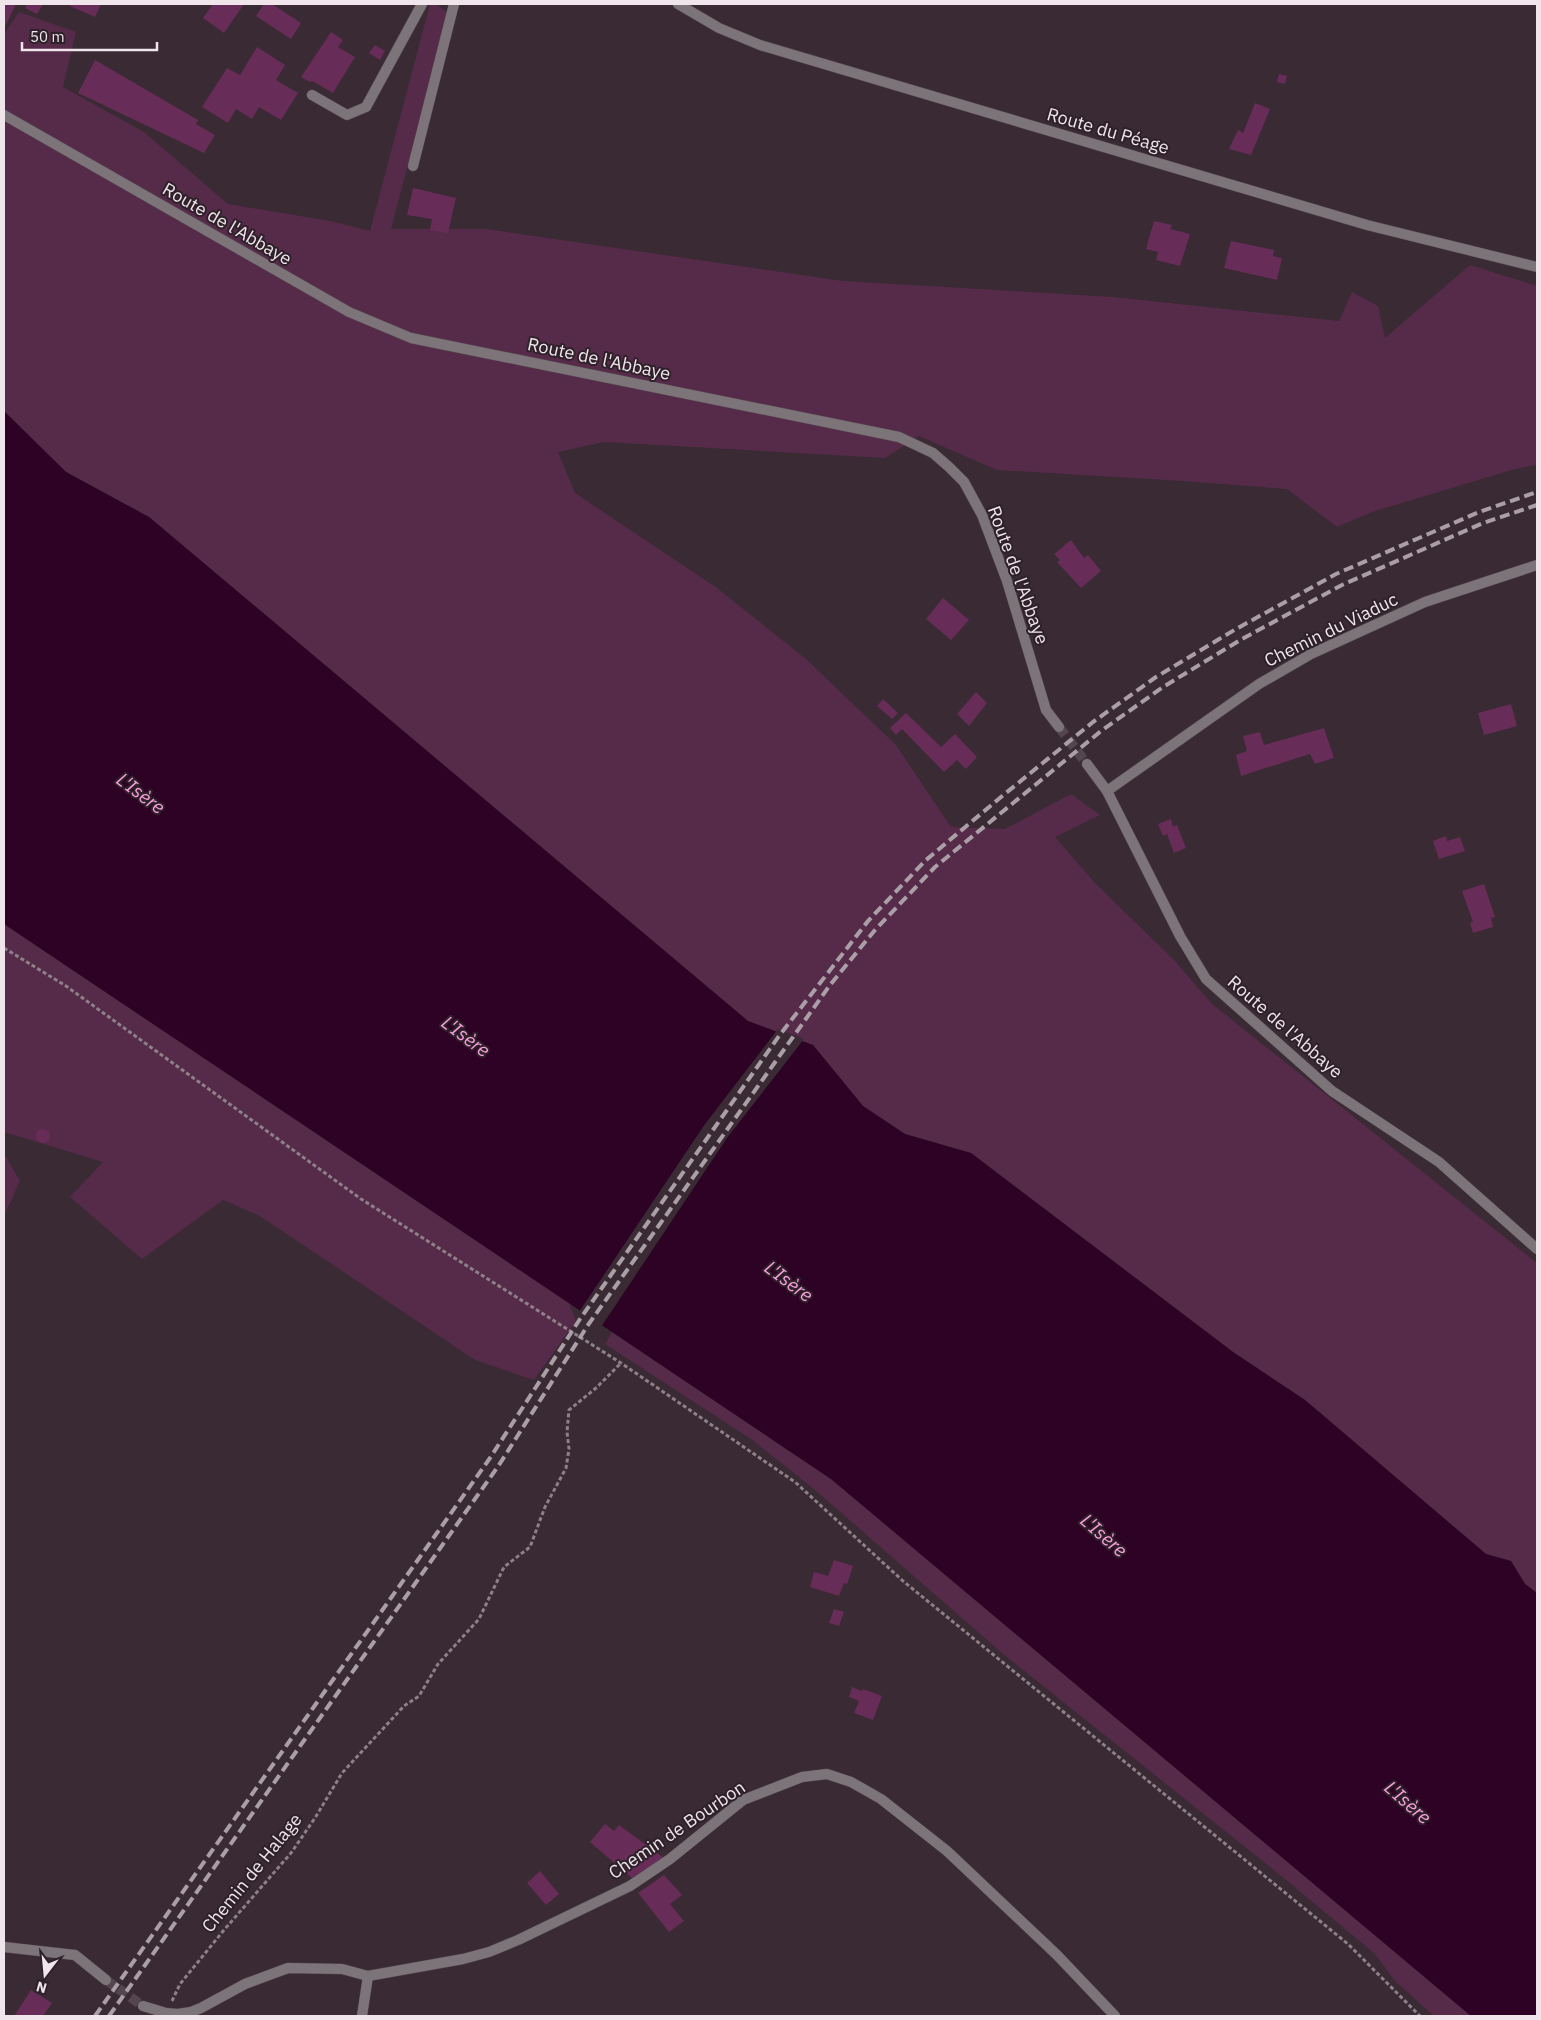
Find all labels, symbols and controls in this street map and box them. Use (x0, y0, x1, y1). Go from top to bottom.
scale bar (22, 20, 158, 52)
text: 50 m (30, 27, 65, 46)
street label: Route du Péage (1044, 102, 1172, 159)
street label: Route de l'Abbaye (158, 177, 296, 270)
street label: Route de l'Abbaye (526, 332, 673, 385)
street label: Route de l'Abbaye (983, 502, 1054, 647)
street label: Chemin du Viaduc (1260, 587, 1401, 672)
water label: L'Isère (112, 767, 170, 819)
street label: Route de l'Abbaye (1223, 970, 1348, 1083)
water label: L'Isère (437, 1010, 495, 1062)
water label: L'Isère (760, 1255, 818, 1307)
water label: L'Isère (1076, 1508, 1133, 1562)
street label: Chemin de Bourbon (604, 1775, 749, 1884)
water label: L'Isère (1380, 1775, 1437, 1829)
street label: Chemin de Halage (197, 1808, 307, 1937)
north arrow (20, 1950, 70, 2000)
text: N (34, 1977, 49, 1998)

